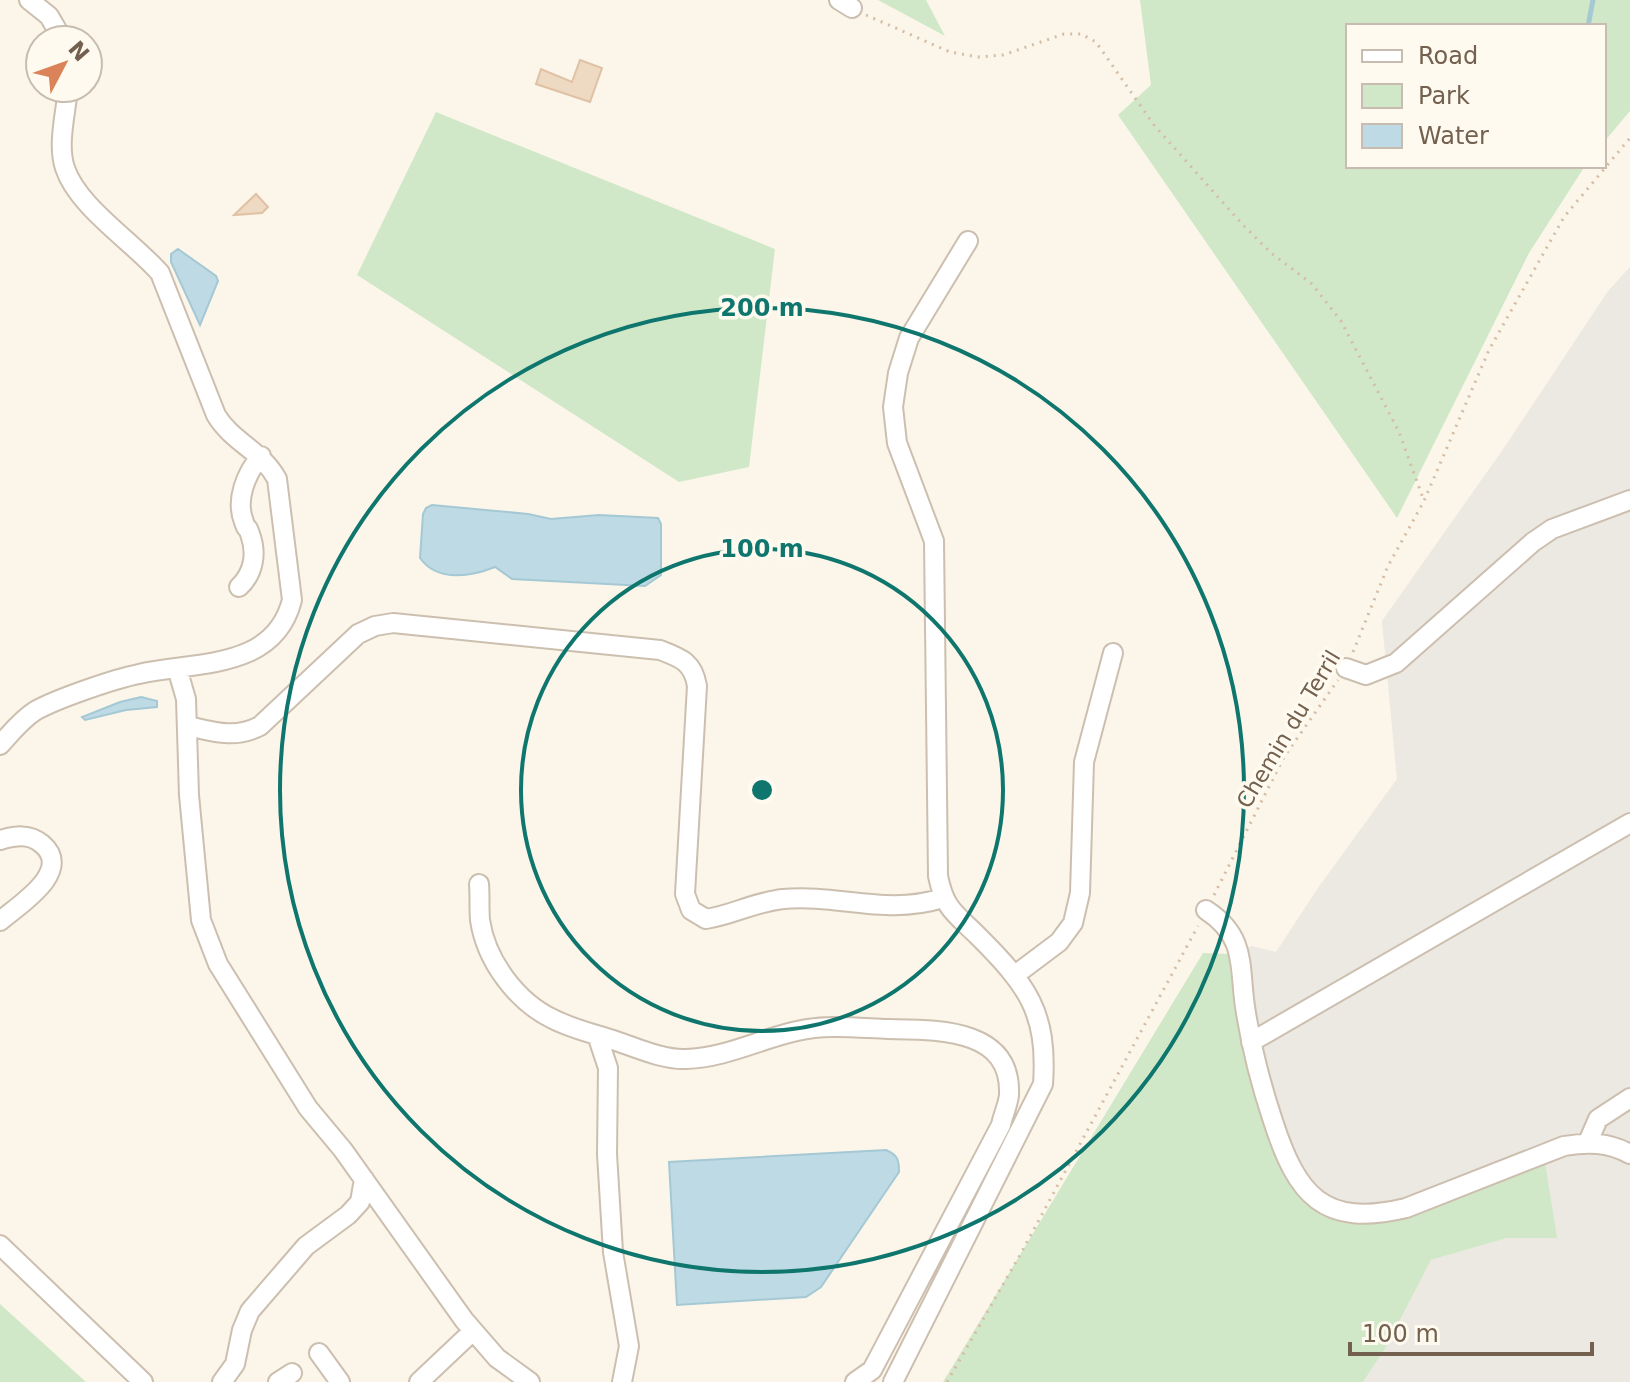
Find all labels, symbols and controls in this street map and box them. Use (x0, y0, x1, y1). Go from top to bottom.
north arrow (24, 24, 104, 104)
legend (1346, 24, 1606, 168)
text: N (63, 36, 94, 66)
text: Road (1418, 42, 1478, 70)
text: Park (1418, 82, 1470, 110)
text: Water (1418, 122, 1489, 150)
text: 200 m (720, 294, 804, 322)
text: 100 m (720, 535, 804, 563)
street label: Chemin du Terril (1232, 646, 1345, 813)
centre of rings (748, 776, 776, 804)
scale bar (1350, 1306, 1592, 1356)
text: 100 m (1362, 1320, 1439, 1348)

